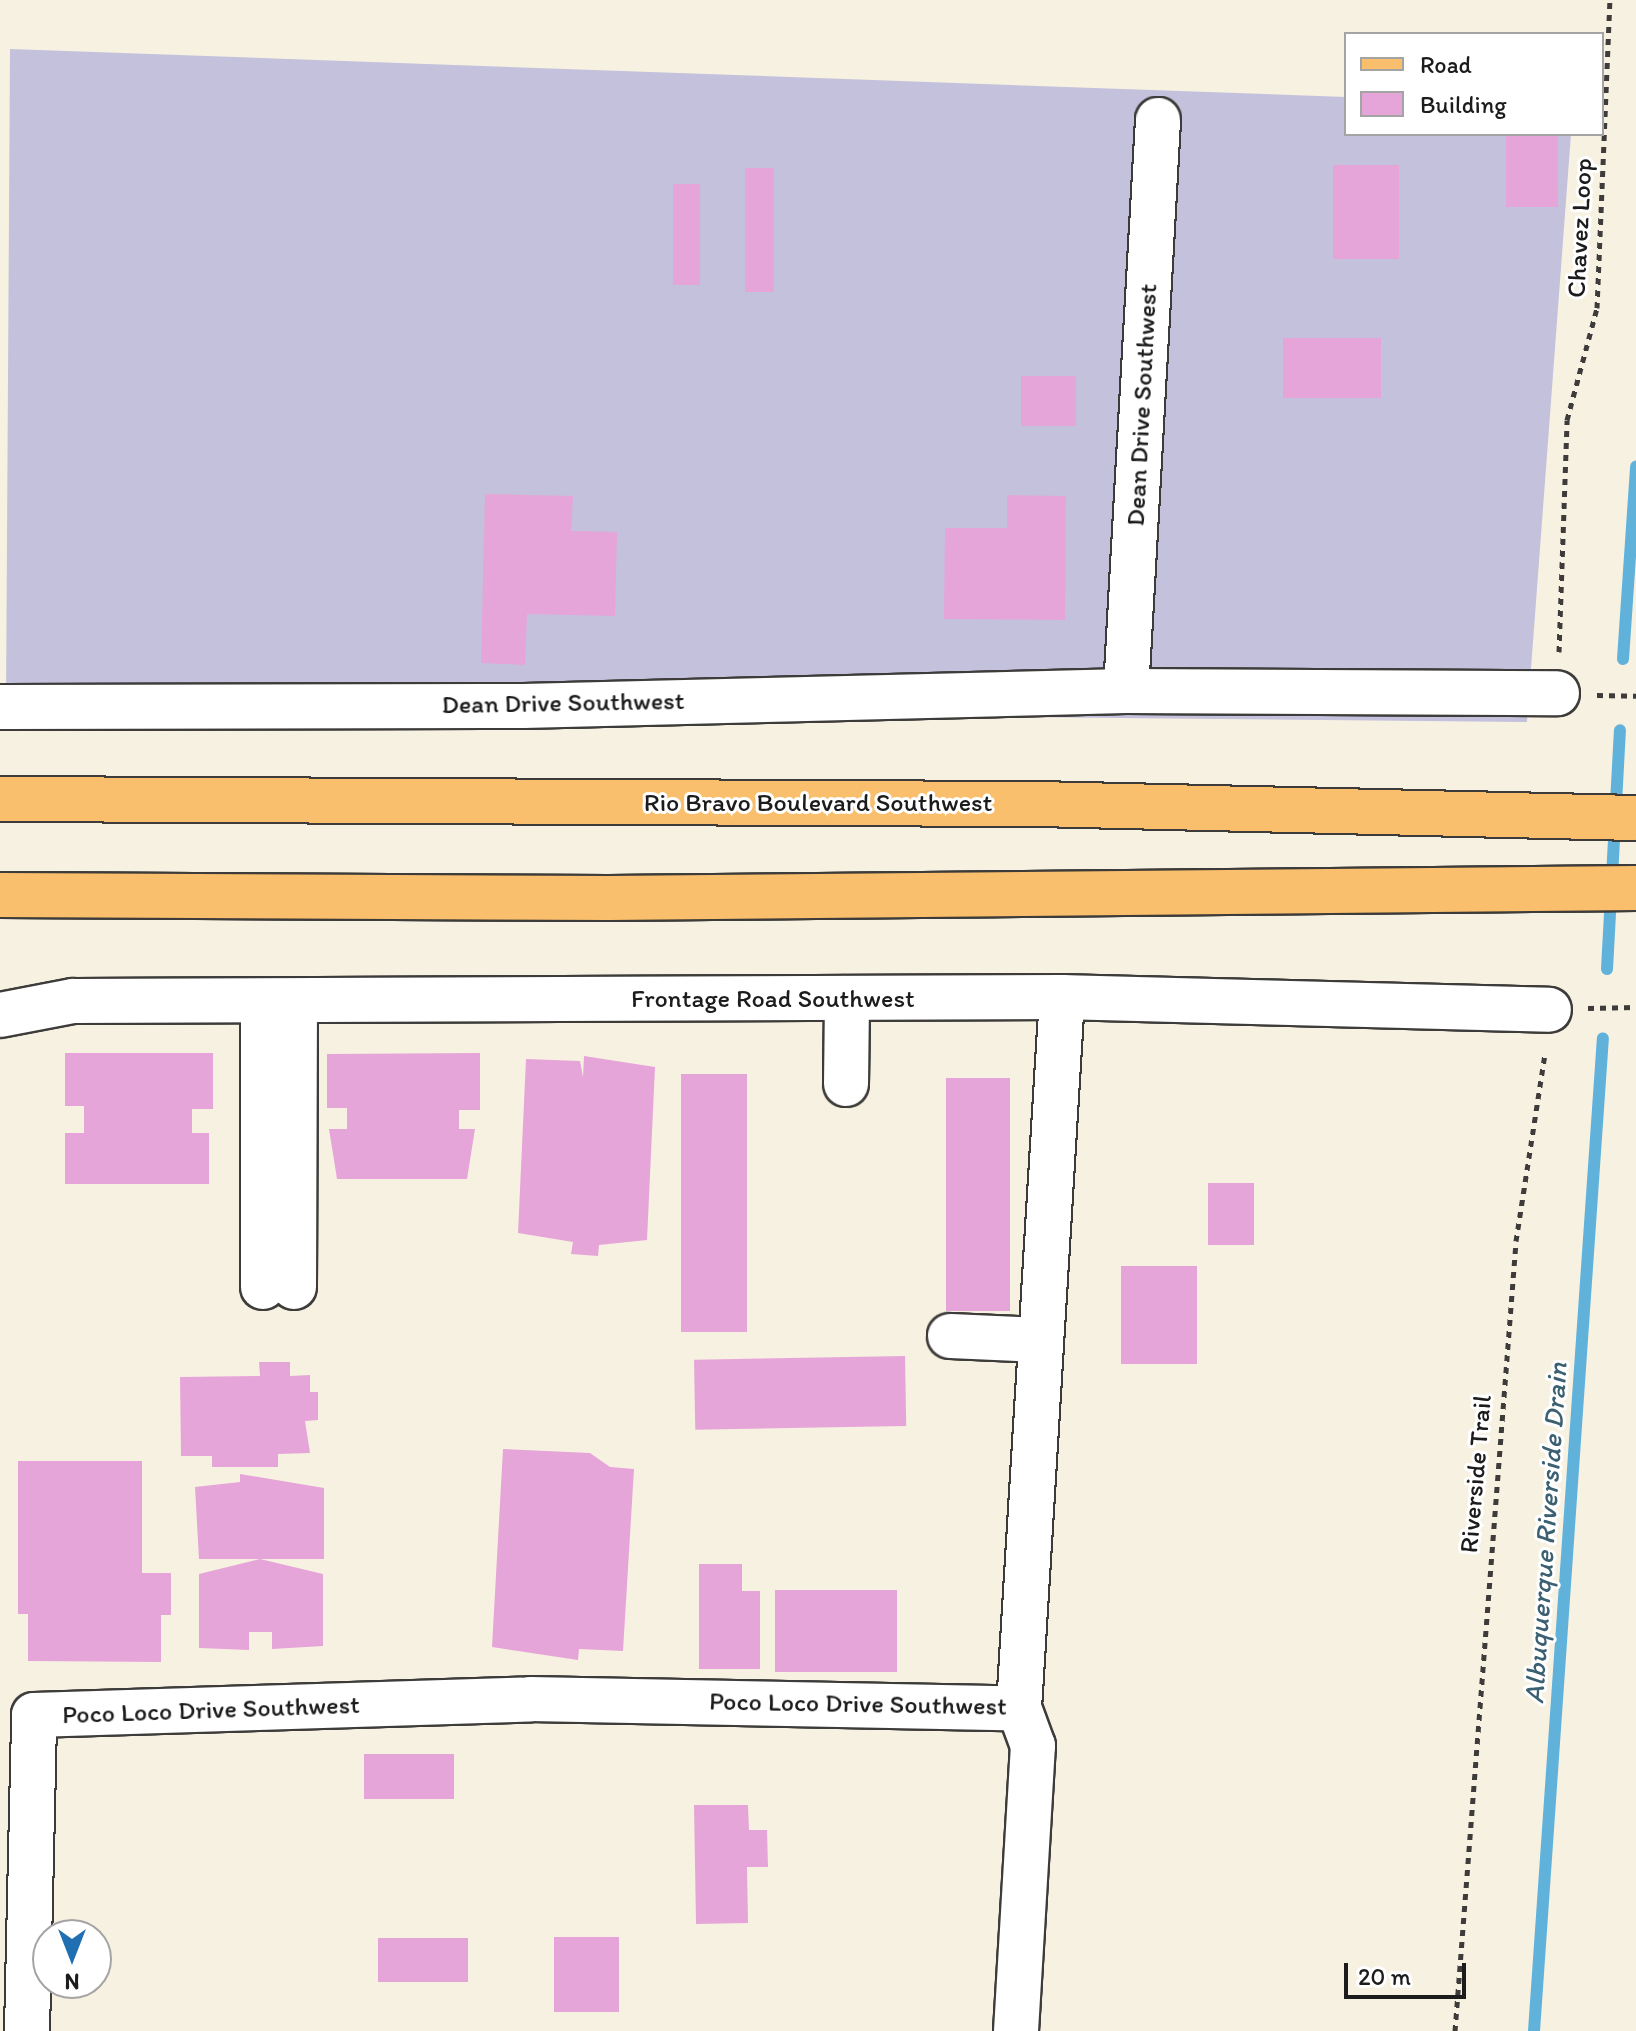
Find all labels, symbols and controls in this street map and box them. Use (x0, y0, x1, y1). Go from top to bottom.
legend (1344, 32, 1604, 136)
text: Road (1420, 50, 1472, 79)
text: Building (1420, 90, 1507, 119)
street label: Chavez Loop (1561, 157, 1599, 299)
street label: Dean Drive Southwest (1120, 282, 1164, 528)
street label: Dean Drive Southwest (441, 685, 685, 721)
street label: Rio Bravo Boulevard Southwest (643, 787, 993, 819)
street label: Frontage Road Southwest (631, 983, 915, 1015)
water label: Albuquerque Riverside Drain (1516, 1362, 1574, 1704)
street label: Riverside Trail (1454, 1394, 1498, 1554)
street label: Poco Loco Drive Southwest (709, 1686, 1007, 1722)
street label: Poco Loco Drive Southwest (62, 1689, 360, 1731)
north arrow (32, 1919, 112, 1999)
scale bar (1348, 1947, 1470, 1997)
text: 20 m (1358, 1962, 1411, 1991)
text: N (65, 1968, 79, 1995)

